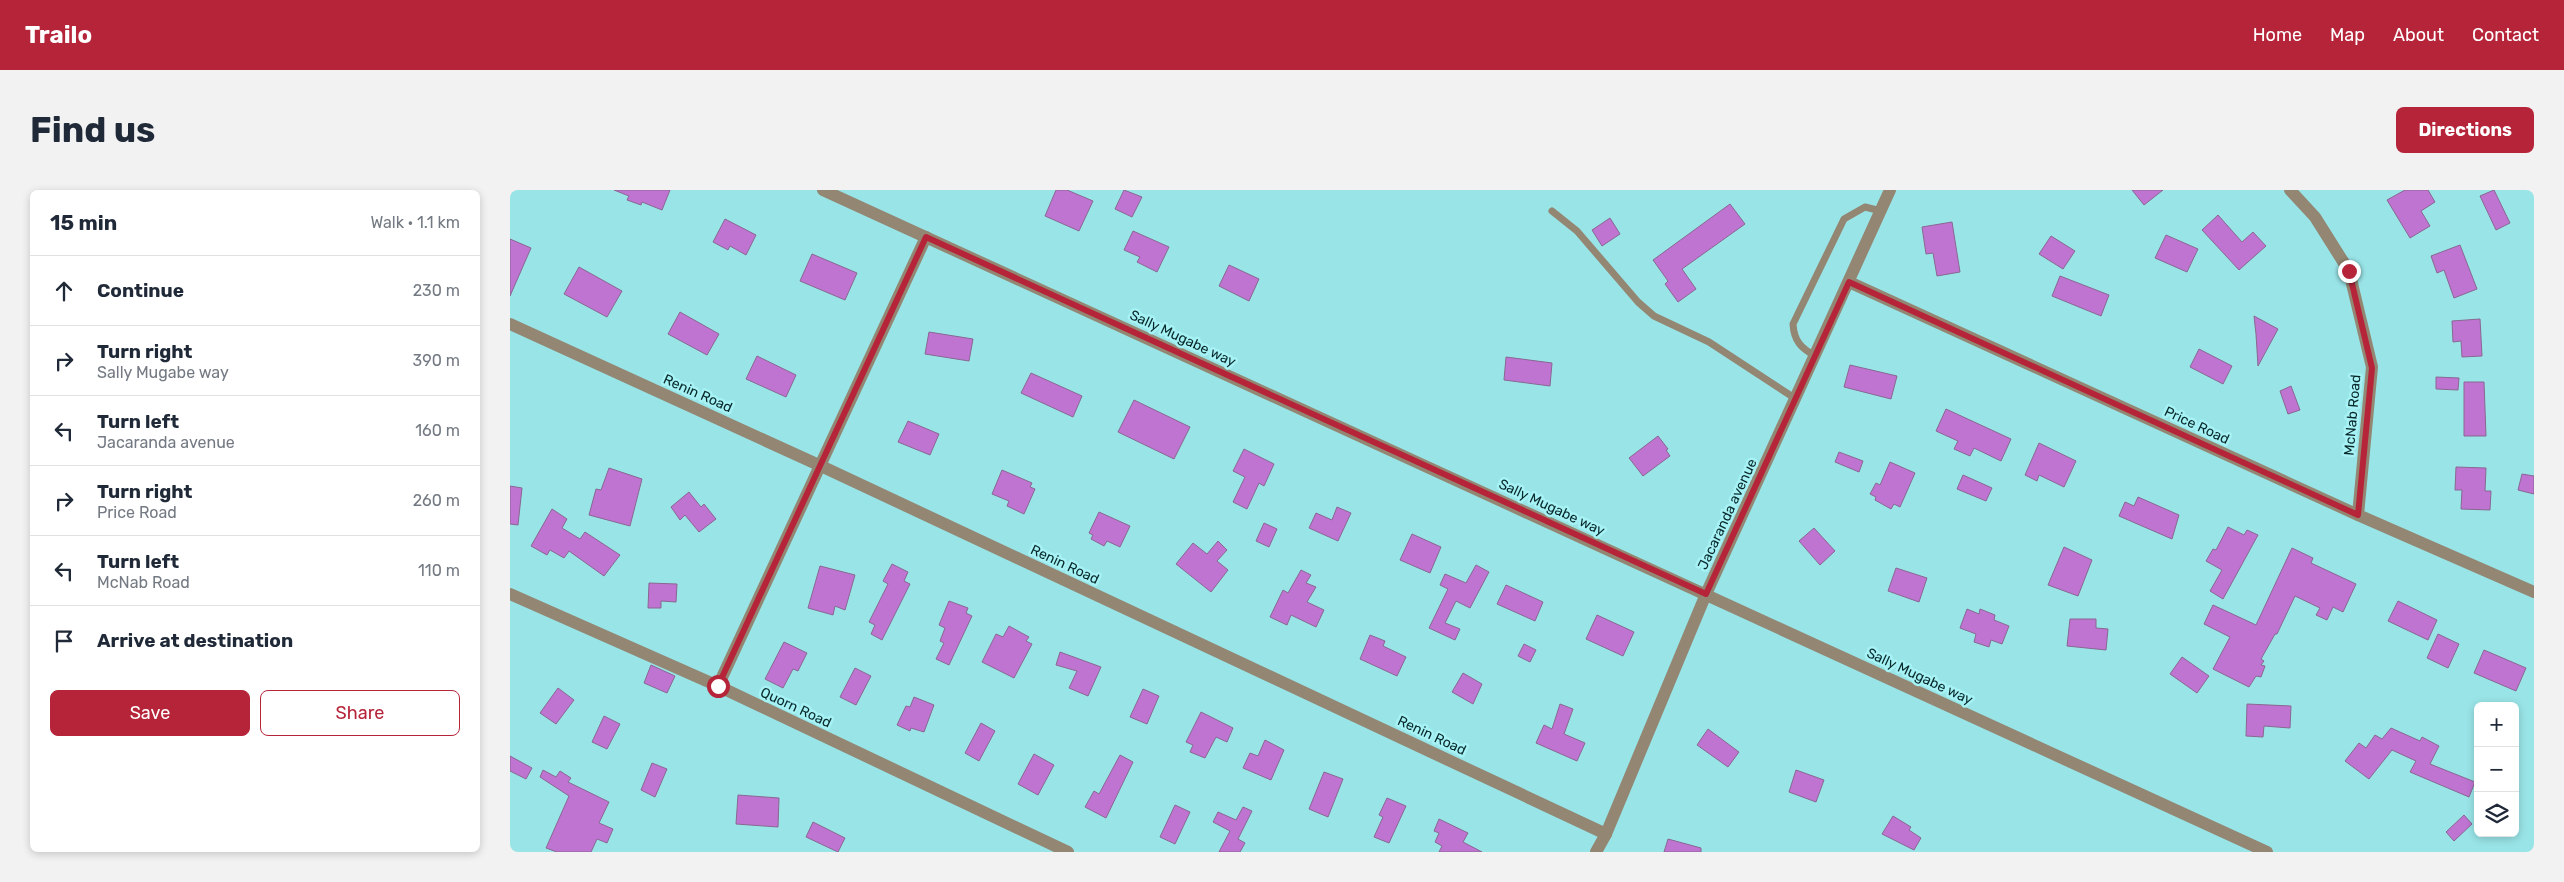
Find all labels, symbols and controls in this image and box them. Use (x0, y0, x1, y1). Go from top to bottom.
text: Trailo (25, 21, 92, 49)
text: Home (2253, 24, 2302, 46)
text: Map (2330, 24, 2365, 46)
text: About (2393, 24, 2444, 46)
text: Contact (2472, 24, 2539, 46)
button: Directions (2396, 107, 2534, 153)
text: Find us (30, 109, 155, 151)
text: 15 min (50, 210, 117, 235)
text: Walk · 1.1 km (371, 213, 460, 232)
route end (2338, 260, 2361, 283)
icon: ahead (50, 277, 78, 305)
text: Continue (97, 279, 184, 302)
text: 230 m (413, 281, 460, 300)
street label: Sally Mugabe way (1127, 306, 1239, 371)
text: Turn right (97, 340, 192, 363)
icon: right (50, 347, 78, 375)
text: 390 m (413, 351, 460, 370)
text: Sally Mugabe way (97, 363, 229, 382)
street label: Renin Road (661, 371, 735, 416)
street label: McNab Road (2340, 374, 2365, 456)
street label: Price Road (2162, 403, 2232, 448)
text: Turn left (97, 410, 179, 433)
icon: left (50, 417, 78, 445)
text: 160 m (415, 421, 460, 440)
text: Jacaranda avenue (97, 433, 235, 452)
street label: Jacaranda avenue (1694, 456, 1761, 572)
street label: Sally Mugabe way (1496, 475, 1608, 540)
text: Turn right (97, 480, 192, 503)
icon: right (50, 487, 78, 515)
text: 260 m (413, 491, 460, 510)
text: Price Road (97, 503, 177, 522)
street label: Renin Road (1028, 541, 1102, 588)
text: Turn left (97, 550, 179, 573)
icon: left (50, 557, 78, 585)
text: 110 m (418, 561, 460, 580)
text: McNab Road (97, 573, 190, 592)
icon: arrive (50, 627, 78, 655)
text: Arrive at destination (97, 629, 293, 652)
street label: Sally Mugabe way (1864, 644, 1976, 709)
route start (707, 675, 730, 698)
street label: Quorn Road (758, 684, 834, 731)
button: Save (50, 690, 250, 736)
button: Share (260, 690, 460, 736)
map controls (2474, 702, 2519, 837)
button: + (2474, 702, 2519, 747)
street label: Renin Road (1395, 712, 1469, 759)
button: − (2474, 747, 2519, 792)
button: layers (2474, 792, 2519, 837)

